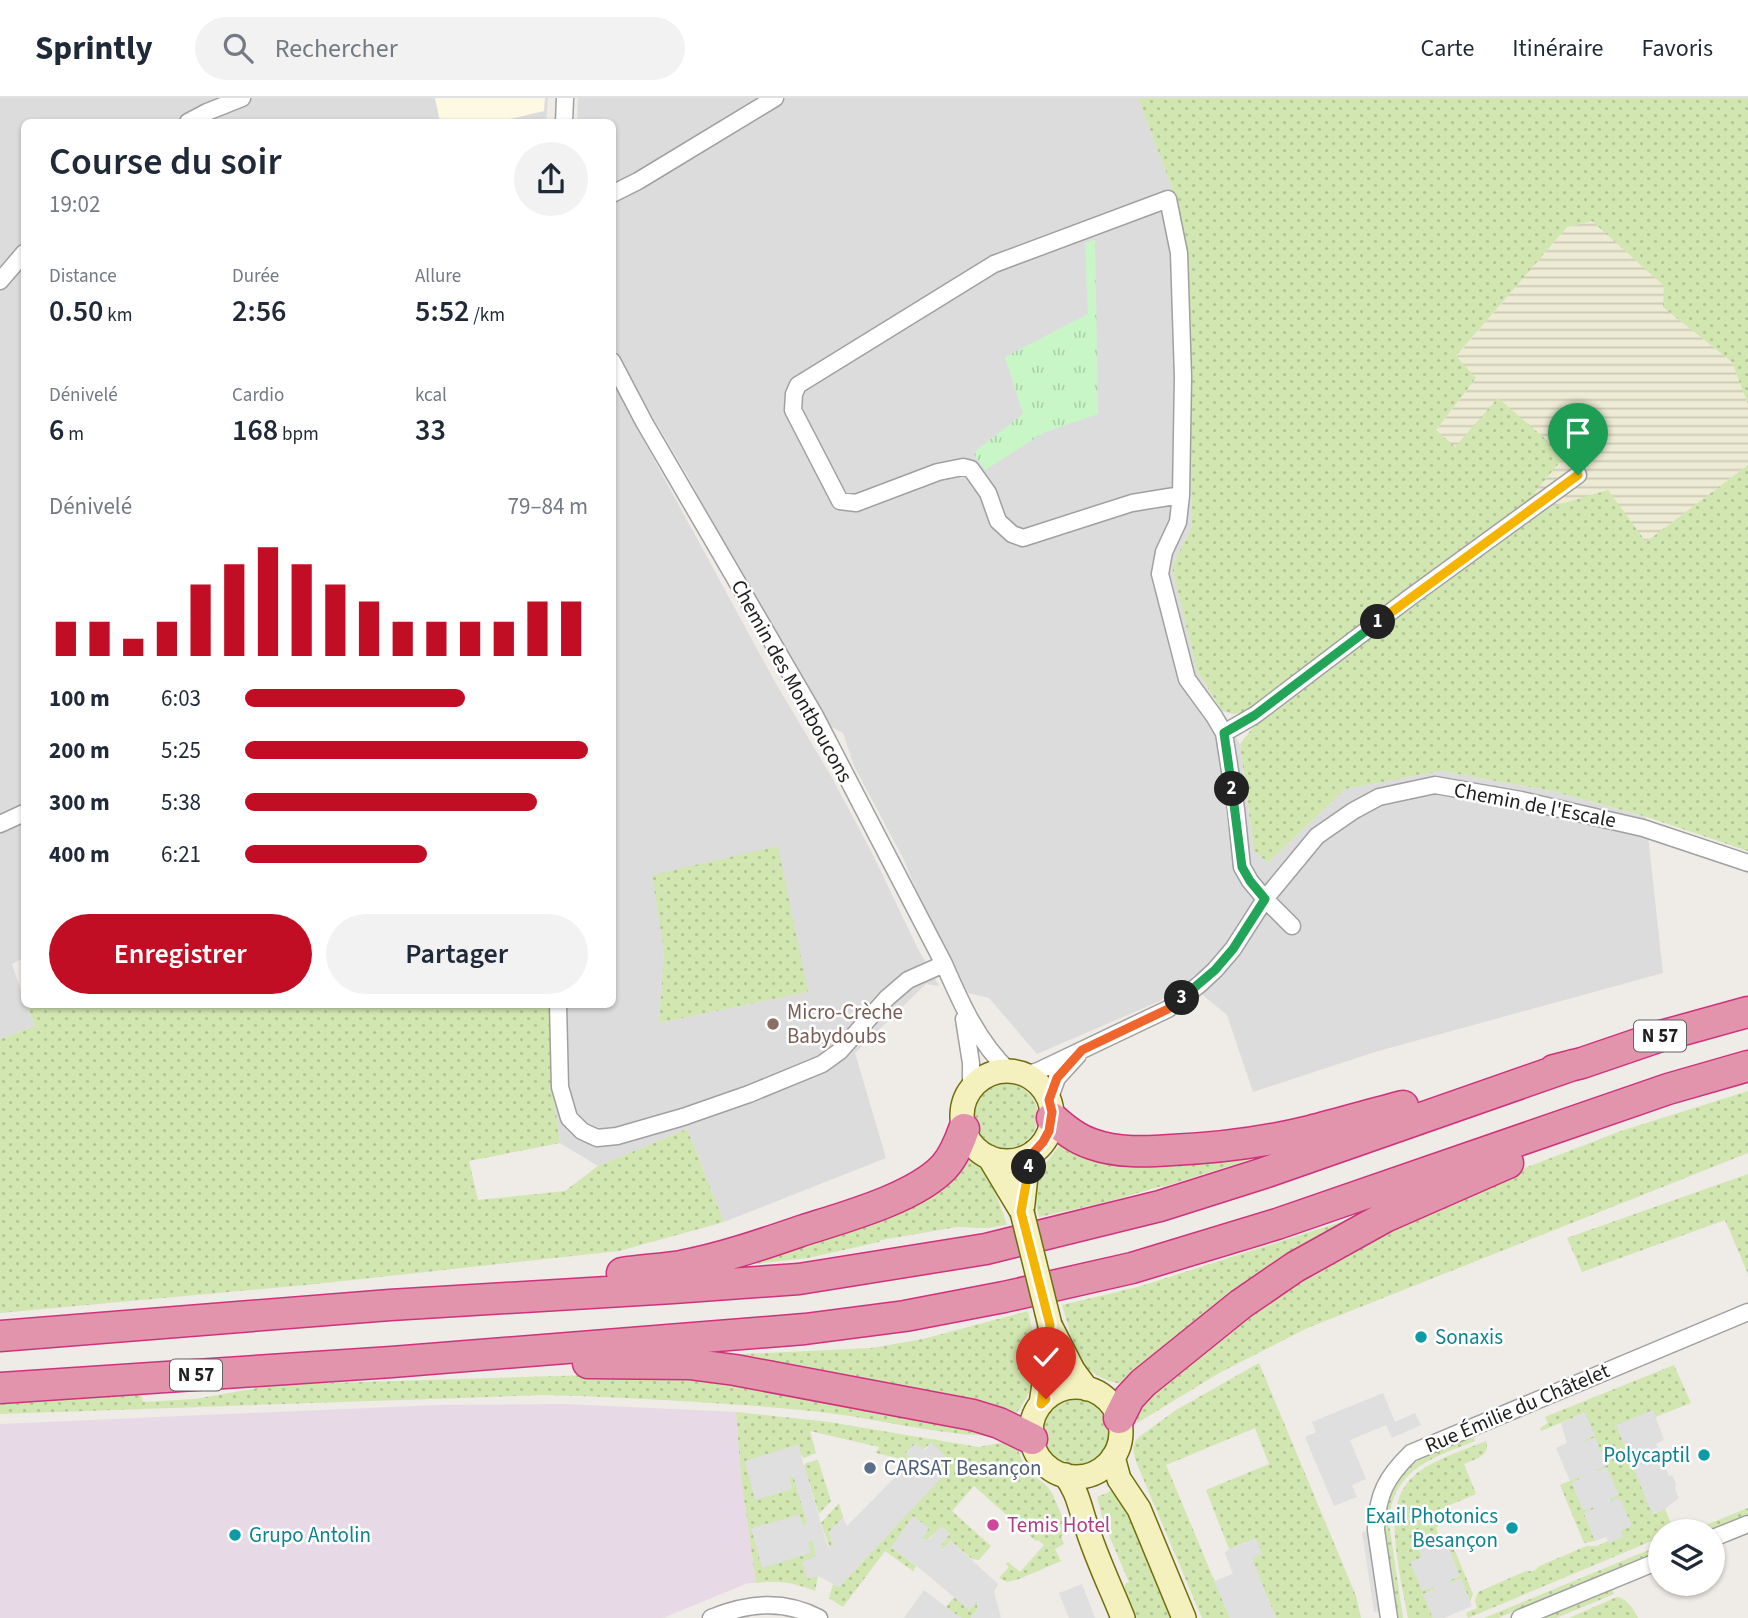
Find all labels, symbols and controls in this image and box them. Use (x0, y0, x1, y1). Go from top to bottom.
search box (195, 17, 685, 80)
text: Sprintly (35, 25, 153, 72)
icon: search (219, 29, 257, 67)
text: Rechercher (275, 30, 398, 67)
text: Carte (1420, 31, 1474, 66)
text: Itinéraire (1512, 31, 1603, 66)
text: Favoris (1641, 31, 1713, 66)
text: Course du soir (49, 135, 282, 189)
button: share (514, 142, 588, 216)
text: 19:02 (49, 188, 100, 221)
text: Distance (49, 263, 117, 290)
text: Durée (232, 263, 279, 290)
text: Allure (415, 263, 461, 290)
text: 0.50 (49, 290, 103, 333)
text: 2:56 (232, 290, 286, 333)
text: 5:52 (415, 290, 469, 333)
text: km (103, 302, 132, 329)
text: /km (469, 302, 505, 329)
text: Dénivelé (49, 382, 118, 409)
text: Cardio (232, 382, 284, 409)
text: kcal (415, 382, 447, 409)
pin (1548, 403, 1608, 475)
text: 6 (49, 409, 64, 452)
text: 168 (232, 409, 278, 452)
text: 33 (415, 409, 446, 452)
icon: arrive (1559, 414, 1597, 452)
text: m (64, 421, 84, 448)
text: bpm (278, 421, 319, 448)
text: Dénivelé (49, 490, 132, 523)
text: 79–84 m (508, 490, 588, 523)
street label: Chemin des Montboucons (724, 574, 860, 788)
pin: 1 (1360, 604, 1396, 640)
text: 1 (1372, 608, 1383, 635)
text: 100 m (49, 682, 110, 715)
text: 6:03 (161, 682, 201, 715)
text: 200 m (49, 734, 110, 767)
text: 5:25 (161, 734, 201, 767)
pin: 2 (1214, 772, 1250, 806)
text: 2 (1226, 775, 1237, 802)
street label: Chemin de l'Escale (1451, 775, 1619, 835)
text: 300 m (49, 786, 110, 819)
text: 5:38 (161, 786, 201, 819)
text: 400 m (49, 838, 110, 871)
text: 6:21 (161, 838, 201, 871)
button: Enregistrer (49, 914, 312, 994)
button: Partager (326, 914, 588, 994)
pin: 3 (1164, 981, 1200, 1016)
text: 3 (1176, 984, 1187, 1011)
place label: Micro-Crèche Babydoubs (787, 997, 903, 1051)
marker: Micro-Crèche Babydoubs (765, 1016, 781, 1032)
road number: N 57 (1634, 1020, 1686, 1052)
pin: 4 (1012, 1150, 1046, 1184)
text: 4 (1023, 1153, 1034, 1180)
place label: Sonaxis (1435, 1322, 1503, 1352)
pin (1016, 1327, 1076, 1399)
marker: Sonaxis (1413, 1329, 1429, 1345)
icon: check (1027, 1338, 1065, 1376)
street label: Rue Émilie du Châtelet (1420, 1356, 1614, 1460)
road number: N 57 (170, 1359, 222, 1390)
place label: Polycaptil (1603, 1440, 1690, 1470)
marker: Polycaptil (1696, 1447, 1712, 1463)
place label: CARSAT Besançon (884, 1453, 1042, 1483)
marker: CARSAT Besançon (862, 1460, 878, 1476)
place label: Exail Photonics Besançon (1366, 1501, 1498, 1555)
place label: Temis Hotel (1007, 1510, 1110, 1540)
marker: Temis Hotel (985, 1517, 1001, 1533)
map controls (1648, 1519, 1725, 1596)
button: layers (1648, 1519, 1725, 1596)
place label: Grupo Antolin (249, 1520, 371, 1550)
marker: Exail Photonics Besançon (1504, 1520, 1520, 1536)
marker: Grupo Antolin (227, 1527, 243, 1543)

